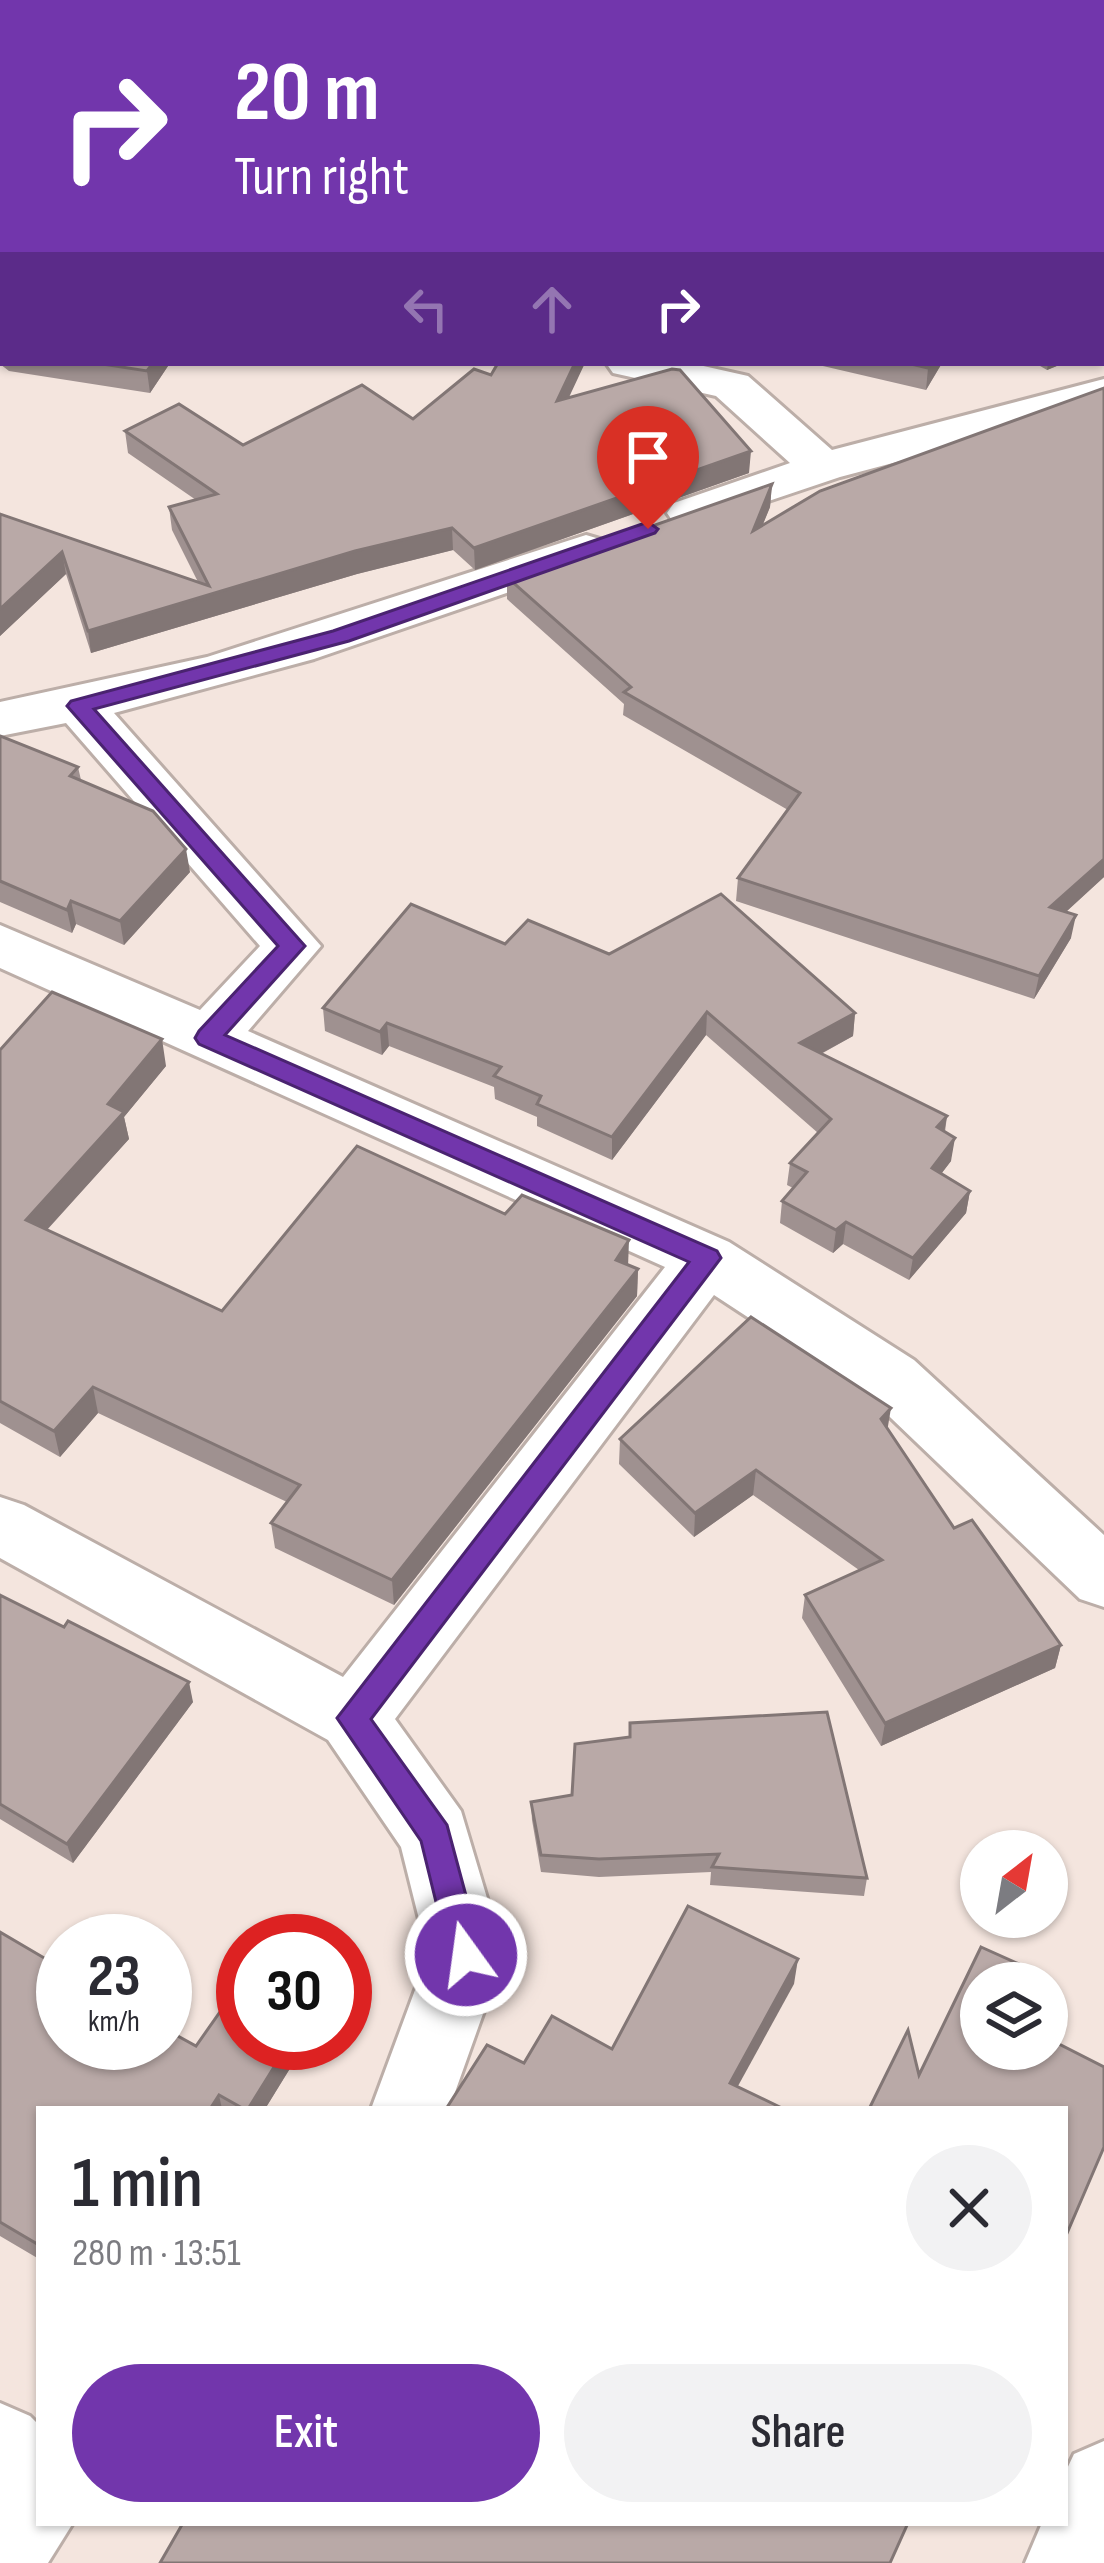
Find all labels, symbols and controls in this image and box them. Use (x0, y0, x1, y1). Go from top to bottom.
text: 20 m (234, 43, 380, 144)
icon: right (36, 48, 192, 204)
text: Turn right (234, 145, 409, 210)
icon: left (393, 276, 459, 342)
icon: ahead (519, 276, 585, 342)
icon: right (645, 276, 711, 342)
pin (597, 406, 699, 529)
icon: arrive (615, 424, 681, 490)
north arrow (960, 1830, 1068, 1938)
map controls (960, 1830, 1068, 2070)
position arrow (403, 1892, 529, 2018)
speed limit sign: 30 (216, 1914, 372, 2070)
text: 23 (87, 1941, 141, 2013)
button: layers (960, 1962, 1068, 2070)
text: km/h (88, 2004, 140, 2040)
text: 1 min (72, 2141, 203, 2228)
button: close (906, 2145, 1032, 2271)
text: 280 m · 13:51 (72, 2230, 241, 2277)
button: Exit (72, 2364, 540, 2502)
button: Share (564, 2364, 1032, 2502)

